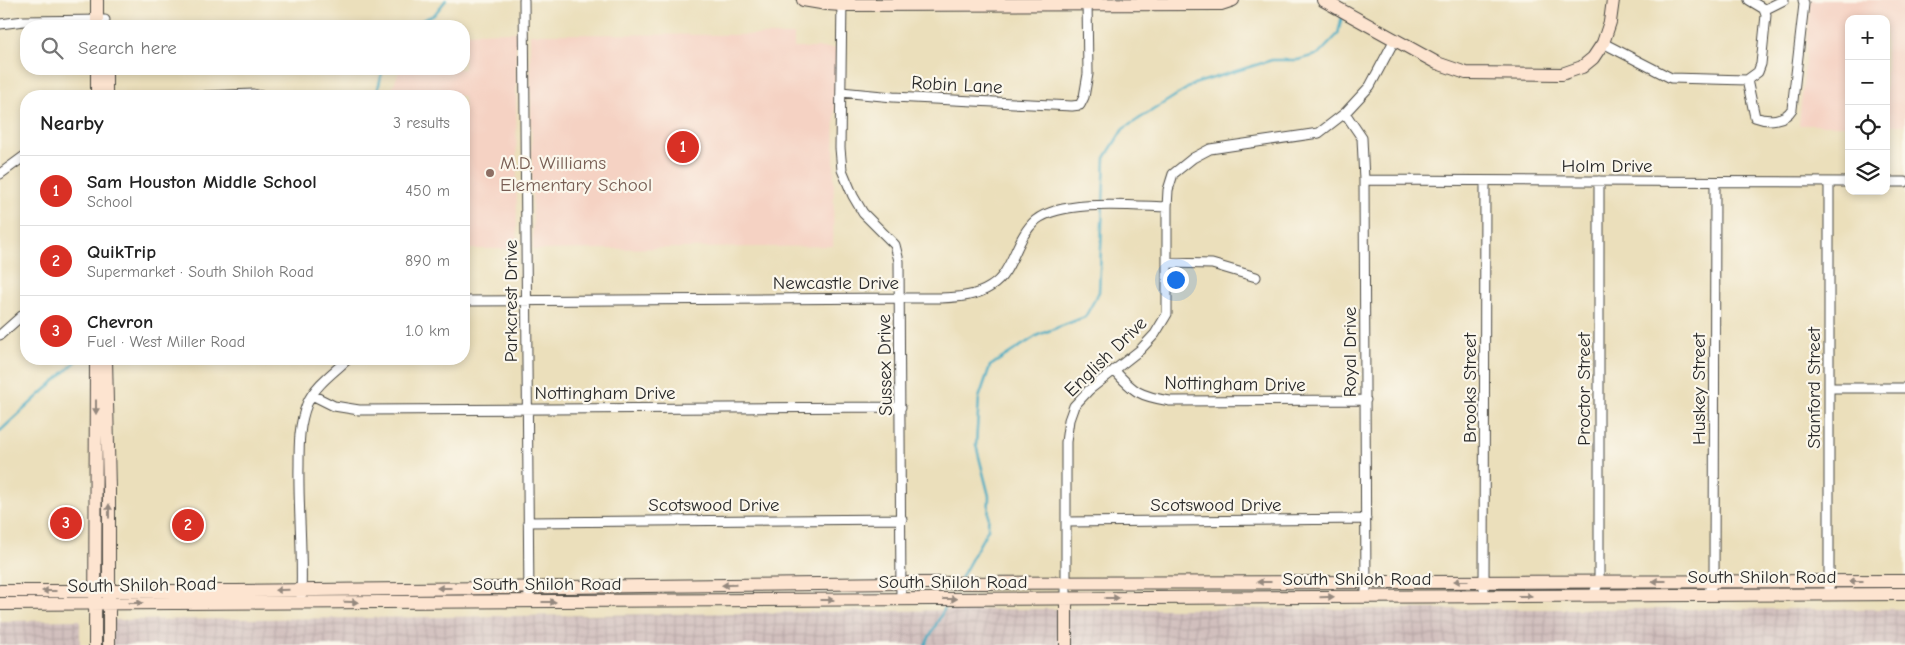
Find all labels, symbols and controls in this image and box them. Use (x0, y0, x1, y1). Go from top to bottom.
map controls (1845, 15, 1890, 195)
button: + (1845, 15, 1890, 60)
search box (20, 20, 470, 75)
icon: search (38, 34, 66, 62)
text: Search here (78, 37, 177, 59)
button: − (1845, 60, 1890, 105)
street label: Robin Lane (911, 72, 1003, 98)
button: locate (1845, 105, 1890, 150)
text: Nearby (40, 111, 104, 135)
text: 3 results (393, 114, 450, 132)
pin: 1 (667, 128, 699, 166)
button: layers (1845, 150, 1890, 195)
place label: M.D. Williams Elementary School (500, 152, 652, 196)
street label: Holm Drive (1562, 155, 1652, 177)
marker: M.D. Williams Elementary School (484, 167, 496, 179)
text: Sam Houston Middle School (87, 171, 317, 193)
text: 1 (53, 182, 59, 200)
text: 450 m (405, 182, 450, 200)
text: School (87, 193, 133, 211)
street label: Parkcrest Drive (500, 240, 522, 362)
text: QuikTrip (87, 241, 156, 263)
text: 2 (52, 252, 60, 270)
text: 890 m (405, 252, 450, 270)
text: Supermarket · South Shiloh Road (87, 263, 314, 281)
your location (1163, 267, 1189, 293)
street label: Newcastle Drive (773, 272, 899, 294)
street label: Royal Drive (1339, 307, 1361, 397)
text: Chevron (87, 311, 153, 333)
street label: English Drive (1060, 312, 1151, 401)
street label: Sussex Drive (873, 314, 897, 416)
text: 3 (52, 322, 60, 340)
text: 1.0 km (405, 322, 450, 340)
street label: Stanford Street (1803, 327, 1825, 449)
street label: Brooks Street (1459, 332, 1481, 443)
street label: Proctor Street (1573, 332, 1595, 446)
street label: Huskey Street (1688, 332, 1710, 445)
text: Fuel · West Miller Road (87, 333, 245, 351)
street label: Nottingham Drive (1164, 372, 1306, 396)
street label: Nottingham Drive (534, 382, 676, 404)
one-way arrow (92, 400, 100, 416)
street label: Scotswood Drive (648, 494, 780, 516)
street label: Scotswood Drive (1150, 494, 1282, 516)
one-way arrow (105, 502, 113, 518)
pin: 3 (50, 504, 82, 542)
pin: 2 (172, 506, 204, 544)
street label: South Shiloh Road (1688, 566, 1836, 588)
street label: South Shiloh Road (1283, 568, 1431, 590)
street label: South Shiloh Road (879, 571, 1027, 593)
street label: South Shiloh Road (67, 573, 217, 597)
street label: South Shiloh Road (473, 573, 621, 595)
one-way arrow (1453, 577, 1469, 585)
one-way arrow (1651, 577, 1667, 585)
one-way arrow (1848, 577, 1864, 585)
one-way arrow (1256, 578, 1272, 586)
one-way arrow (721, 581, 737, 589)
one-way arrow (436, 584, 452, 592)
one-way arrow (274, 586, 290, 594)
one-way arrow (41, 587, 57, 595)
one-way arrow (1517, 592, 1533, 600)
one-way arrow (1320, 593, 1336, 601)
one-way arrow (1105, 594, 1121, 602)
one-way arrow (942, 595, 958, 603)
one-way arrow (819, 596, 835, 604)
one-way arrow (343, 598, 359, 606)
one-way arrow (541, 598, 557, 606)
one-way arrow (128, 599, 144, 607)

